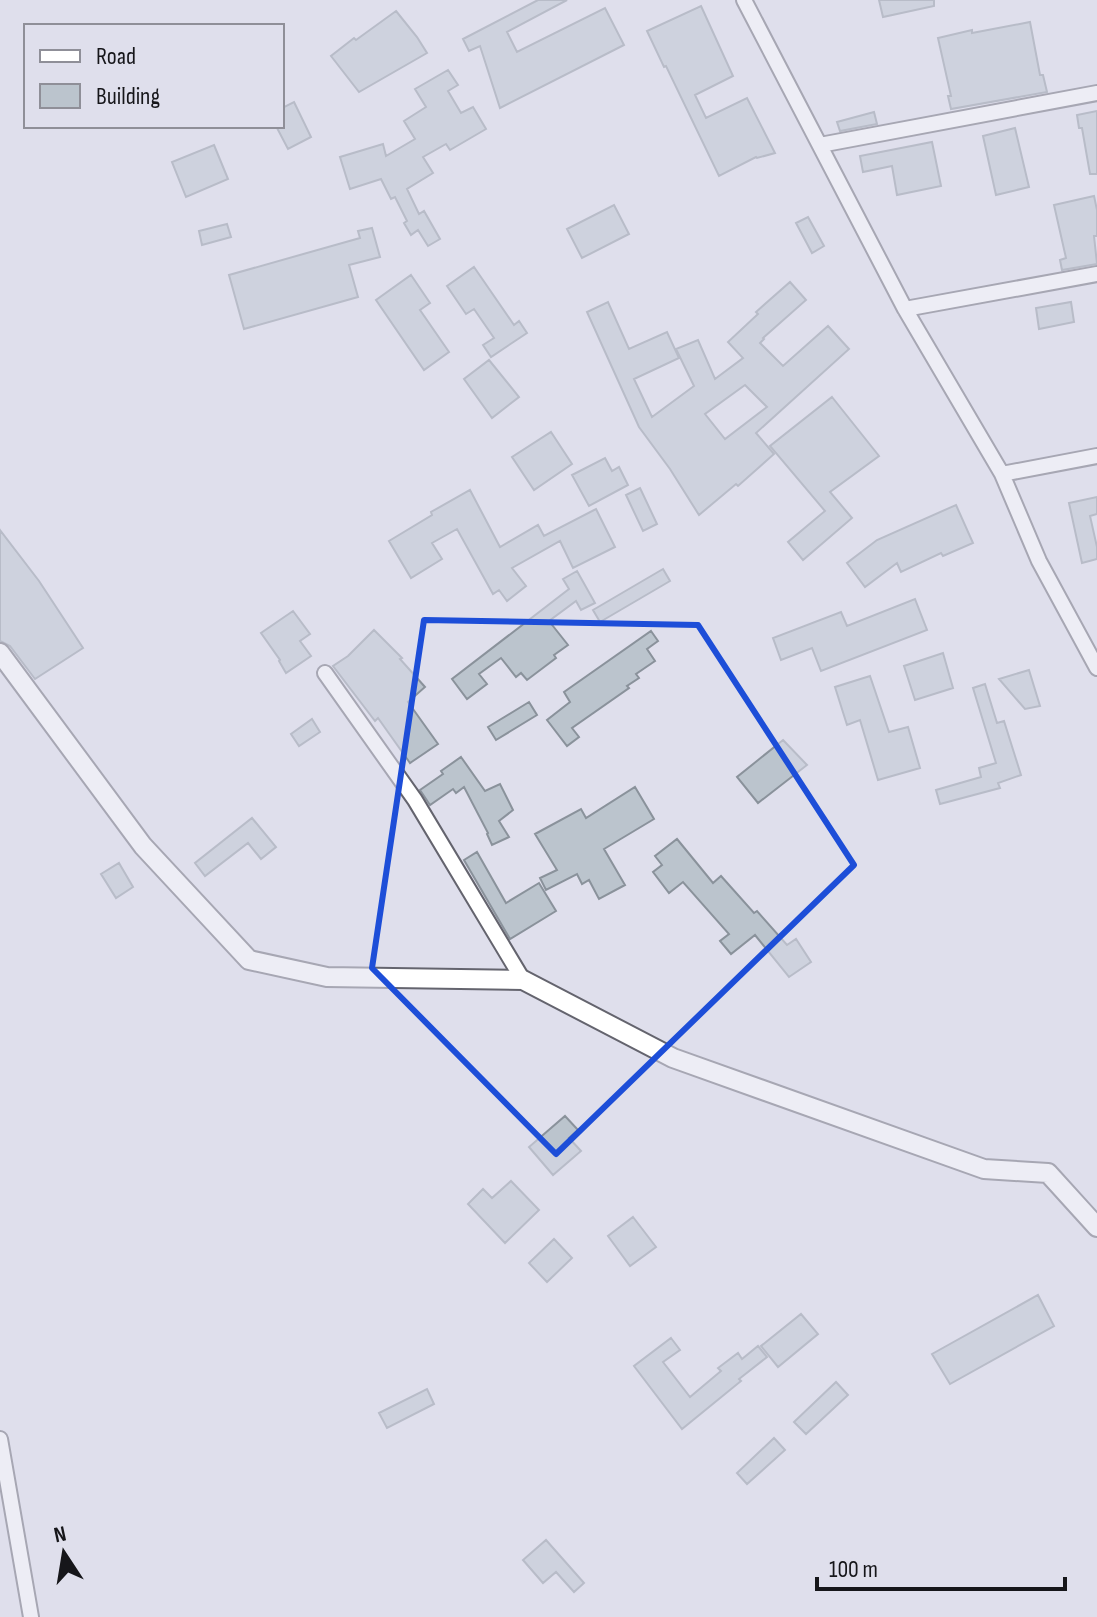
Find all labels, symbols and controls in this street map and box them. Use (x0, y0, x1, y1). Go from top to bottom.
legend (24, 24, 284, 128)
text: Road (96, 42, 136, 71)
text: Building (96, 82, 160, 111)
north arrow (24, 1513, 104, 1593)
text: N (52, 1520, 69, 1549)
scale bar (817, 1541, 1065, 1591)
text: 100 m (829, 1555, 878, 1584)

